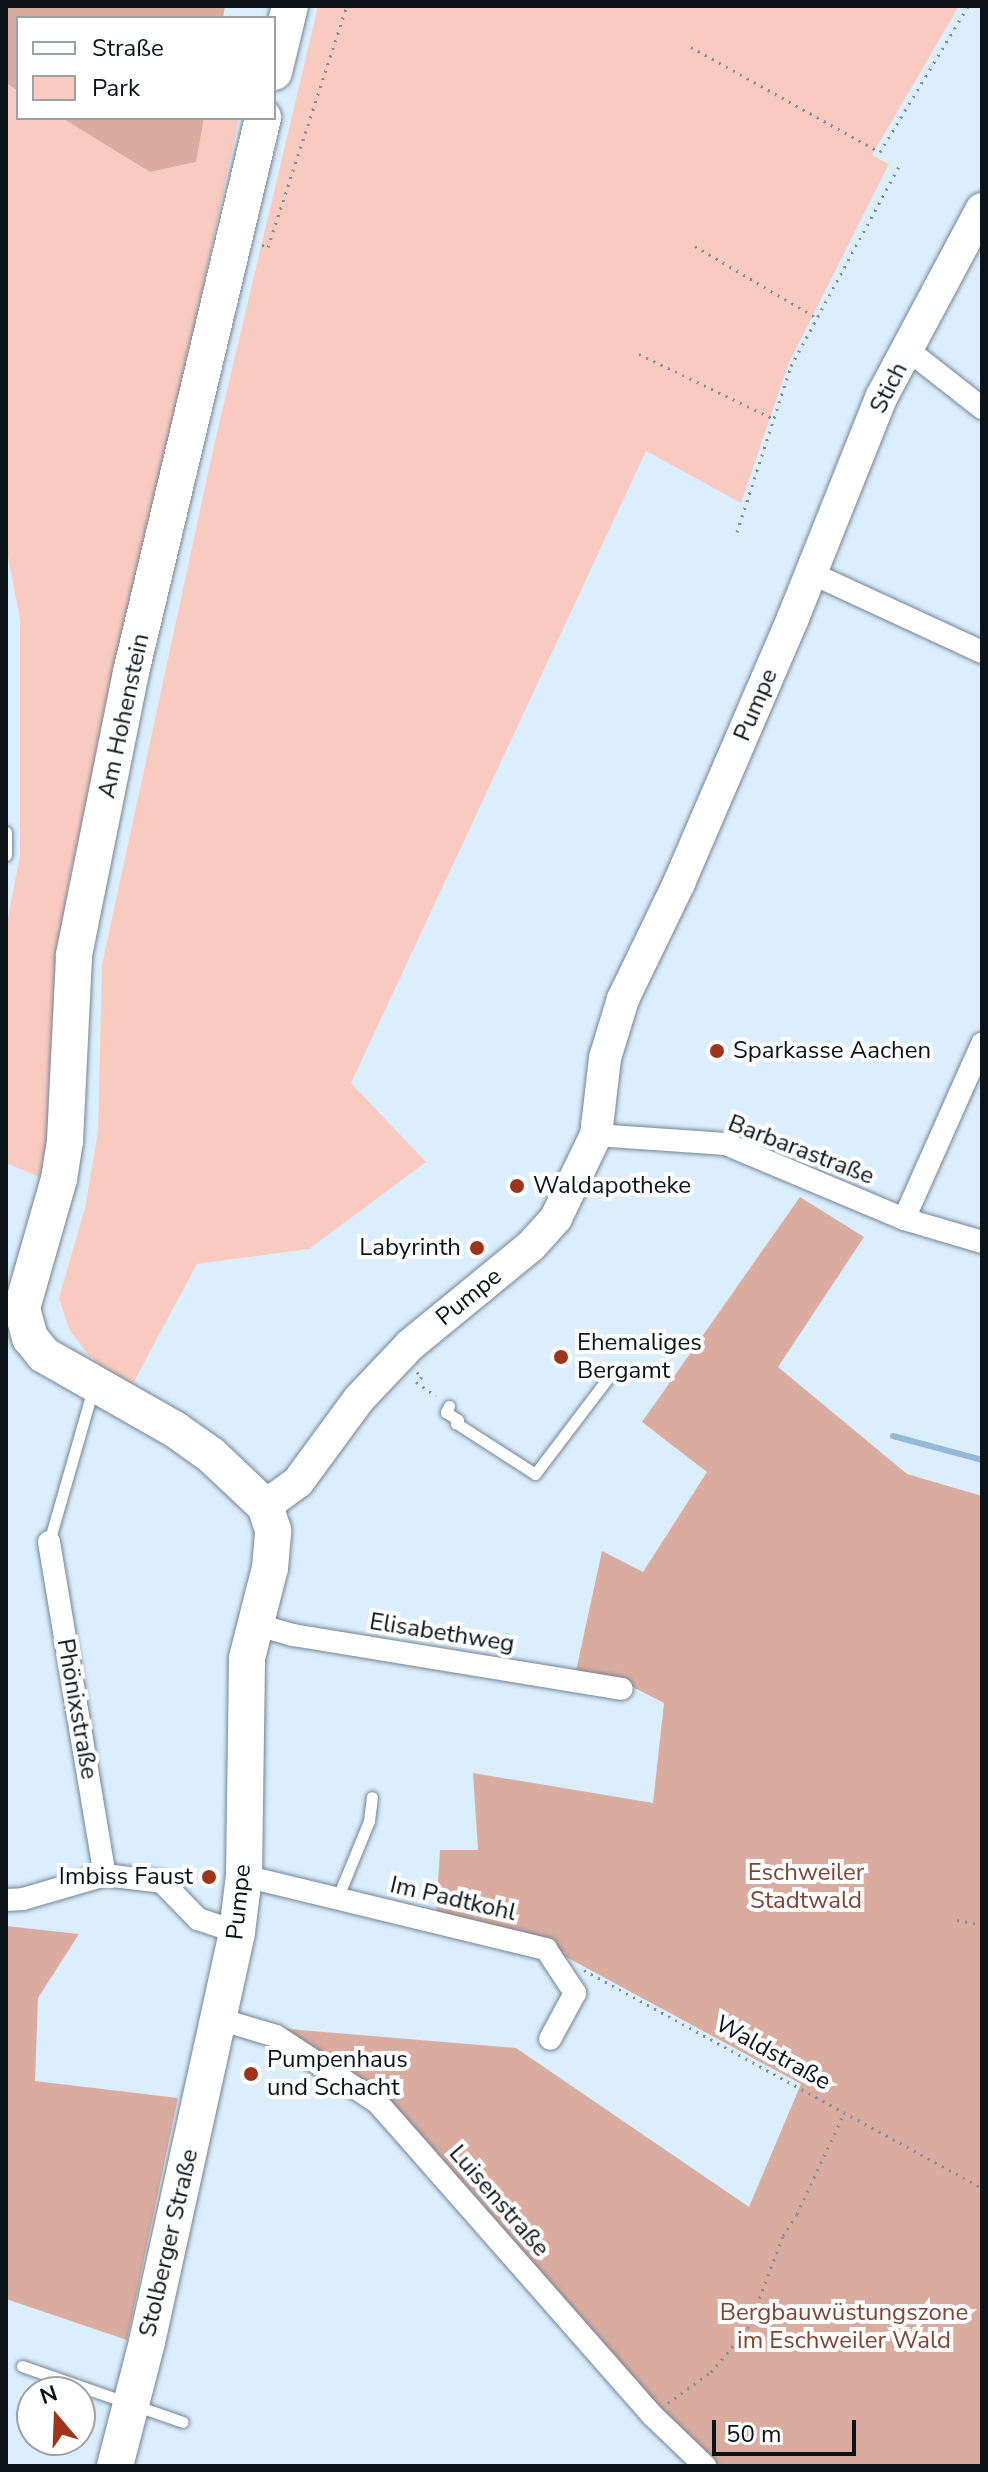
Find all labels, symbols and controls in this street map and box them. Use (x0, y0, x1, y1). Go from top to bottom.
legend (16, 16, 276, 120)
text: Straße (92, 32, 164, 64)
text: Park (92, 72, 140, 104)
street label: Stich (864, 358, 914, 418)
street label: Am Hohenstein (93, 631, 155, 801)
street label: Pumpe (728, 664, 784, 746)
place label: Sparkasse Aachen (733, 1037, 931, 1065)
marker: Sparkasse Aachen (708, 1042, 726, 1060)
street label: Barbarastraße (724, 1109, 878, 1191)
place label: Waldapotheke (533, 1172, 691, 1200)
marker: Waldapotheke (508, 1177, 526, 1195)
place label: Labyrinth (359, 1234, 461, 1262)
marker: Labyrinth (468, 1239, 486, 1257)
street label: Pumpe (430, 1262, 508, 1332)
place label: Ehemaliges Bergamt (577, 1329, 702, 1385)
marker: Ehemaliges Bergamt (552, 1348, 570, 1366)
street label: Elisabethweg (367, 1607, 517, 1659)
street label: Phönixstraße (50, 1636, 104, 1782)
park label: Eschweiler Stadtwald (748, 1859, 864, 1915)
place label: Imbiss Faust (59, 1863, 193, 1891)
street label: Pumpe (221, 1863, 257, 1941)
marker: Imbiss Faust (200, 1868, 218, 1886)
street label: Im Padtkohl (387, 1871, 519, 1927)
street label: Waldstraße (710, 2010, 836, 2096)
place label: Pumpenhaus und Schacht (267, 2046, 408, 2102)
marker: Pumpenhaus und Schacht (242, 2065, 260, 2083)
street label: Luisenstraße (443, 2139, 555, 2263)
street label: Stolberger Straße (133, 2146, 205, 2340)
park label: Bergbauwüstungszone im Eschweiler Wald (720, 2299, 968, 2355)
north arrow (16, 2376, 96, 2456)
text: N (36, 2378, 62, 2412)
scale bar (716, 2404, 860, 2454)
text: 50 m (726, 2418, 782, 2450)

